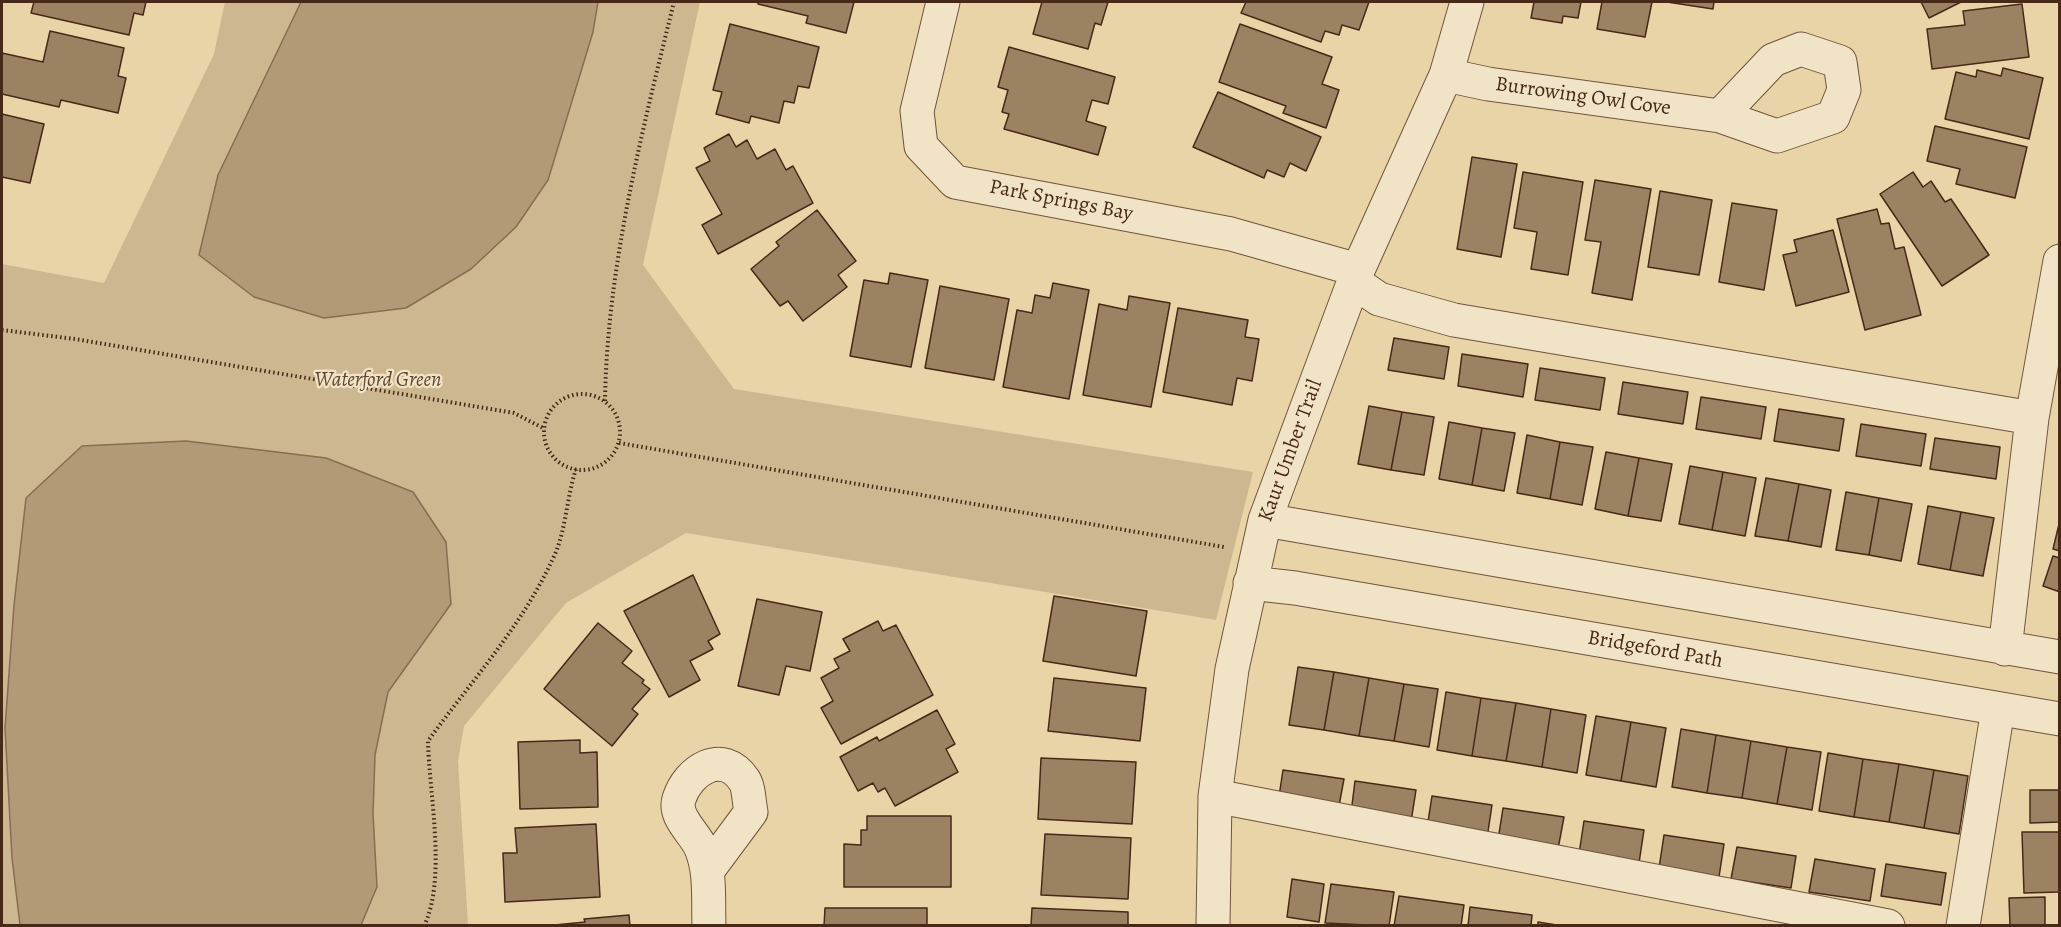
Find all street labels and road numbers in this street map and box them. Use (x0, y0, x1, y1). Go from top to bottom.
street label: Burrowing Owl Cove (1494, 72, 1672, 122)
street label: Park Springs Bay (987, 175, 1135, 227)
street label: Kaur Umber Trail (1254, 376, 1328, 526)
street label: Bridgeford Path (1585, 626, 1725, 674)

